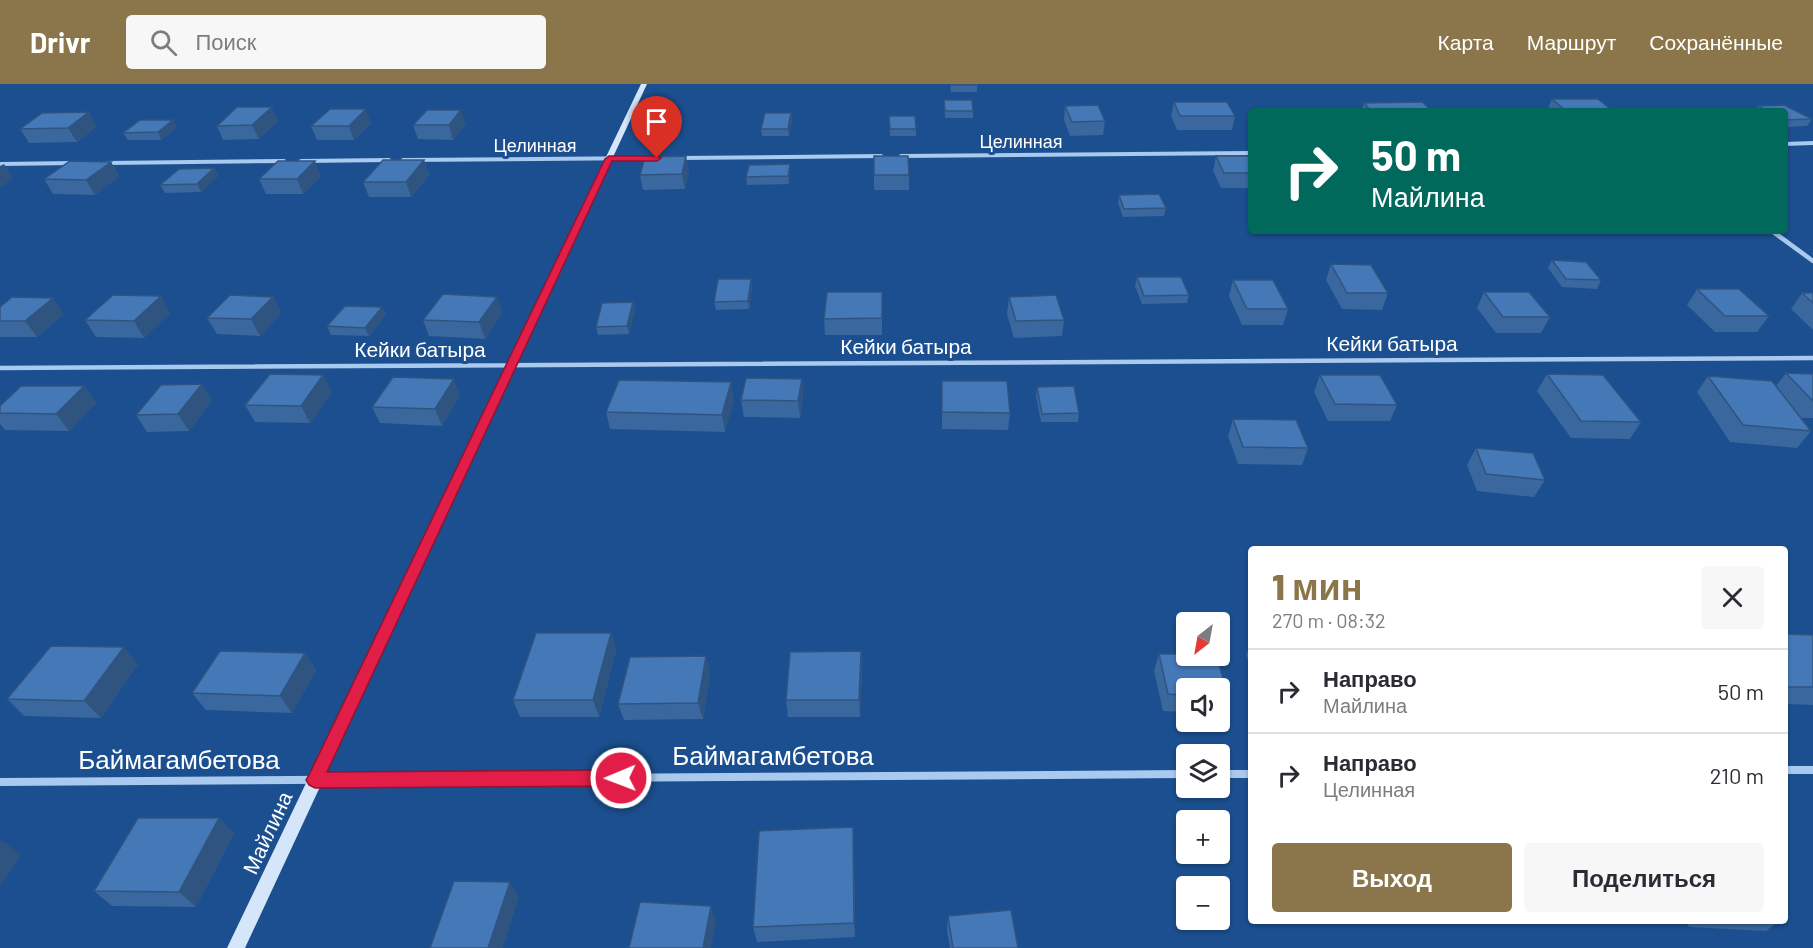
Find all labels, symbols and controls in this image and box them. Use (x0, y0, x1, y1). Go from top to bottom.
search box (126, 15, 546, 69)
text: Drivr (30, 25, 90, 59)
icon: search (147, 26, 180, 59)
text: Поиск (195, 28, 256, 54)
text: Карта (1438, 29, 1494, 54)
text: Маршрут (1527, 29, 1616, 54)
text: Сохранённые (1649, 29, 1783, 54)
pin (631, 96, 682, 158)
icon: arrive (640, 105, 673, 138)
text: 50 m (1371, 129, 1461, 179)
street label: Целинная (980, 130, 1062, 152)
icon: right (1272, 132, 1350, 210)
street label: Целинная (494, 134, 576, 156)
text: Майлина (1371, 180, 1485, 212)
street label: Кейки батыра (1326, 330, 1458, 355)
street label: Кейки батыра (840, 333, 972, 358)
street label: Кейки батыра (354, 336, 486, 361)
text: 1 мин (1272, 564, 1363, 607)
button: close (1701, 566, 1764, 629)
text: 270 m · 08:32 (1272, 608, 1386, 632)
north arrow (1176, 612, 1230, 666)
map controls (1176, 612, 1230, 930)
text: Направо (1323, 665, 1417, 691)
icon: right (1272, 675, 1305, 708)
button: sound (1176, 678, 1230, 732)
text: 50 m (1718, 678, 1764, 704)
text: Майлина (1323, 693, 1407, 717)
street label: Баймагамбетова (672, 739, 874, 770)
street label: Баймагамбетова (78, 743, 280, 774)
button: layers (1176, 744, 1230, 798)
position arrow (589, 746, 653, 810)
text: Направо (1323, 749, 1417, 775)
icon: right (1272, 759, 1305, 792)
text: 210 m (1710, 762, 1764, 788)
text: Целинная (1323, 777, 1415, 801)
street label: Майлина (237, 787, 297, 878)
button: + (1176, 810, 1230, 864)
button: Выход (1272, 843, 1512, 912)
button: Поделиться (1524, 843, 1764, 912)
button: − (1176, 876, 1230, 930)

